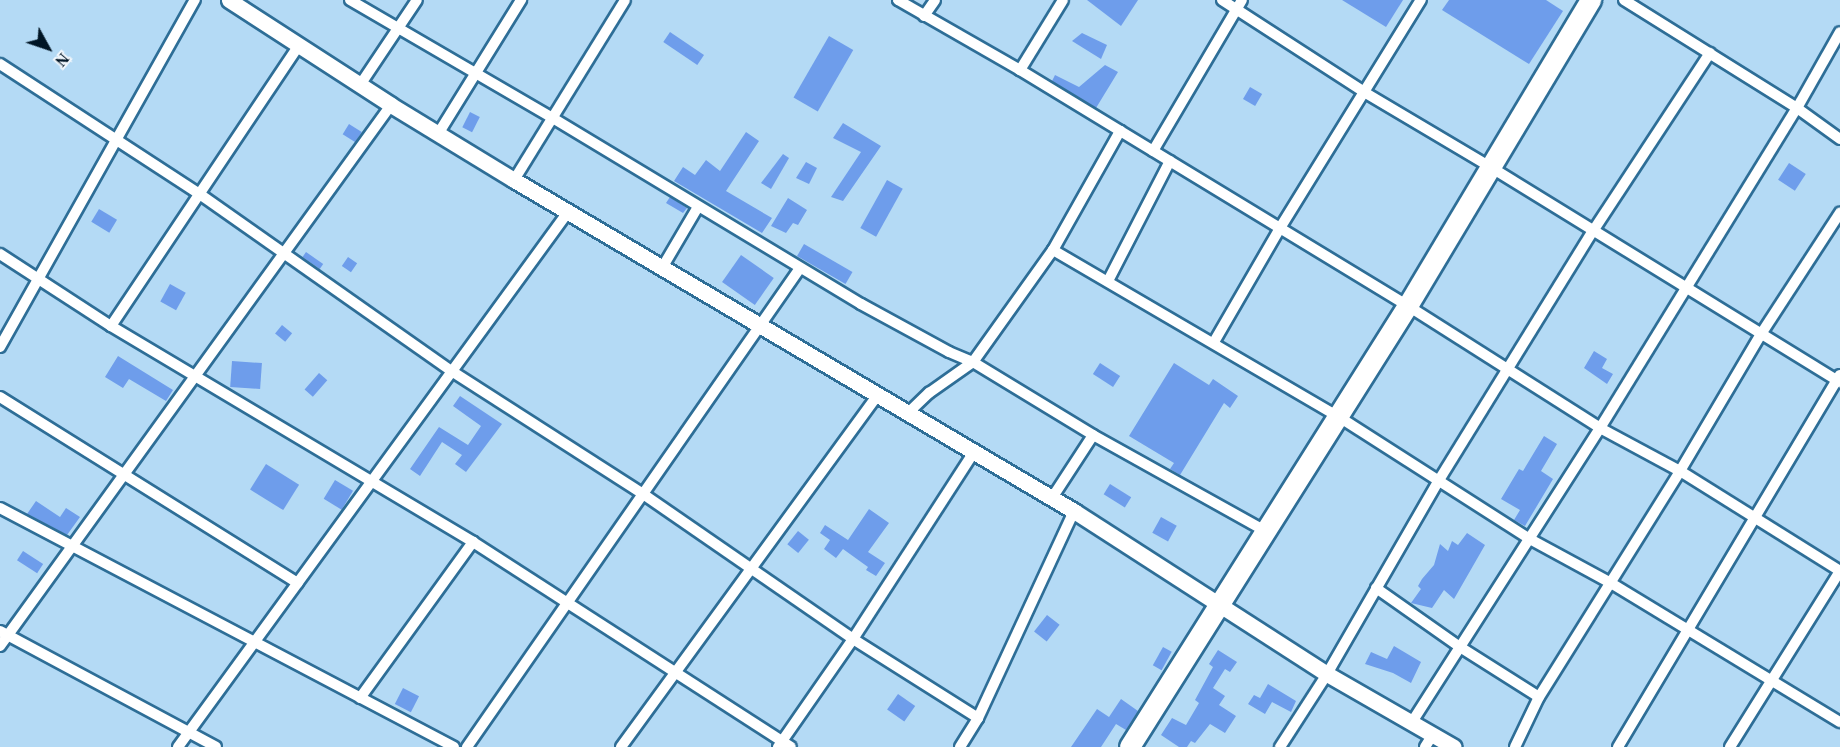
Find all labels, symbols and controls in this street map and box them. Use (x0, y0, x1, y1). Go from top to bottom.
north arrow (18, 18, 78, 78)
text: N (52, 50, 72, 70)

